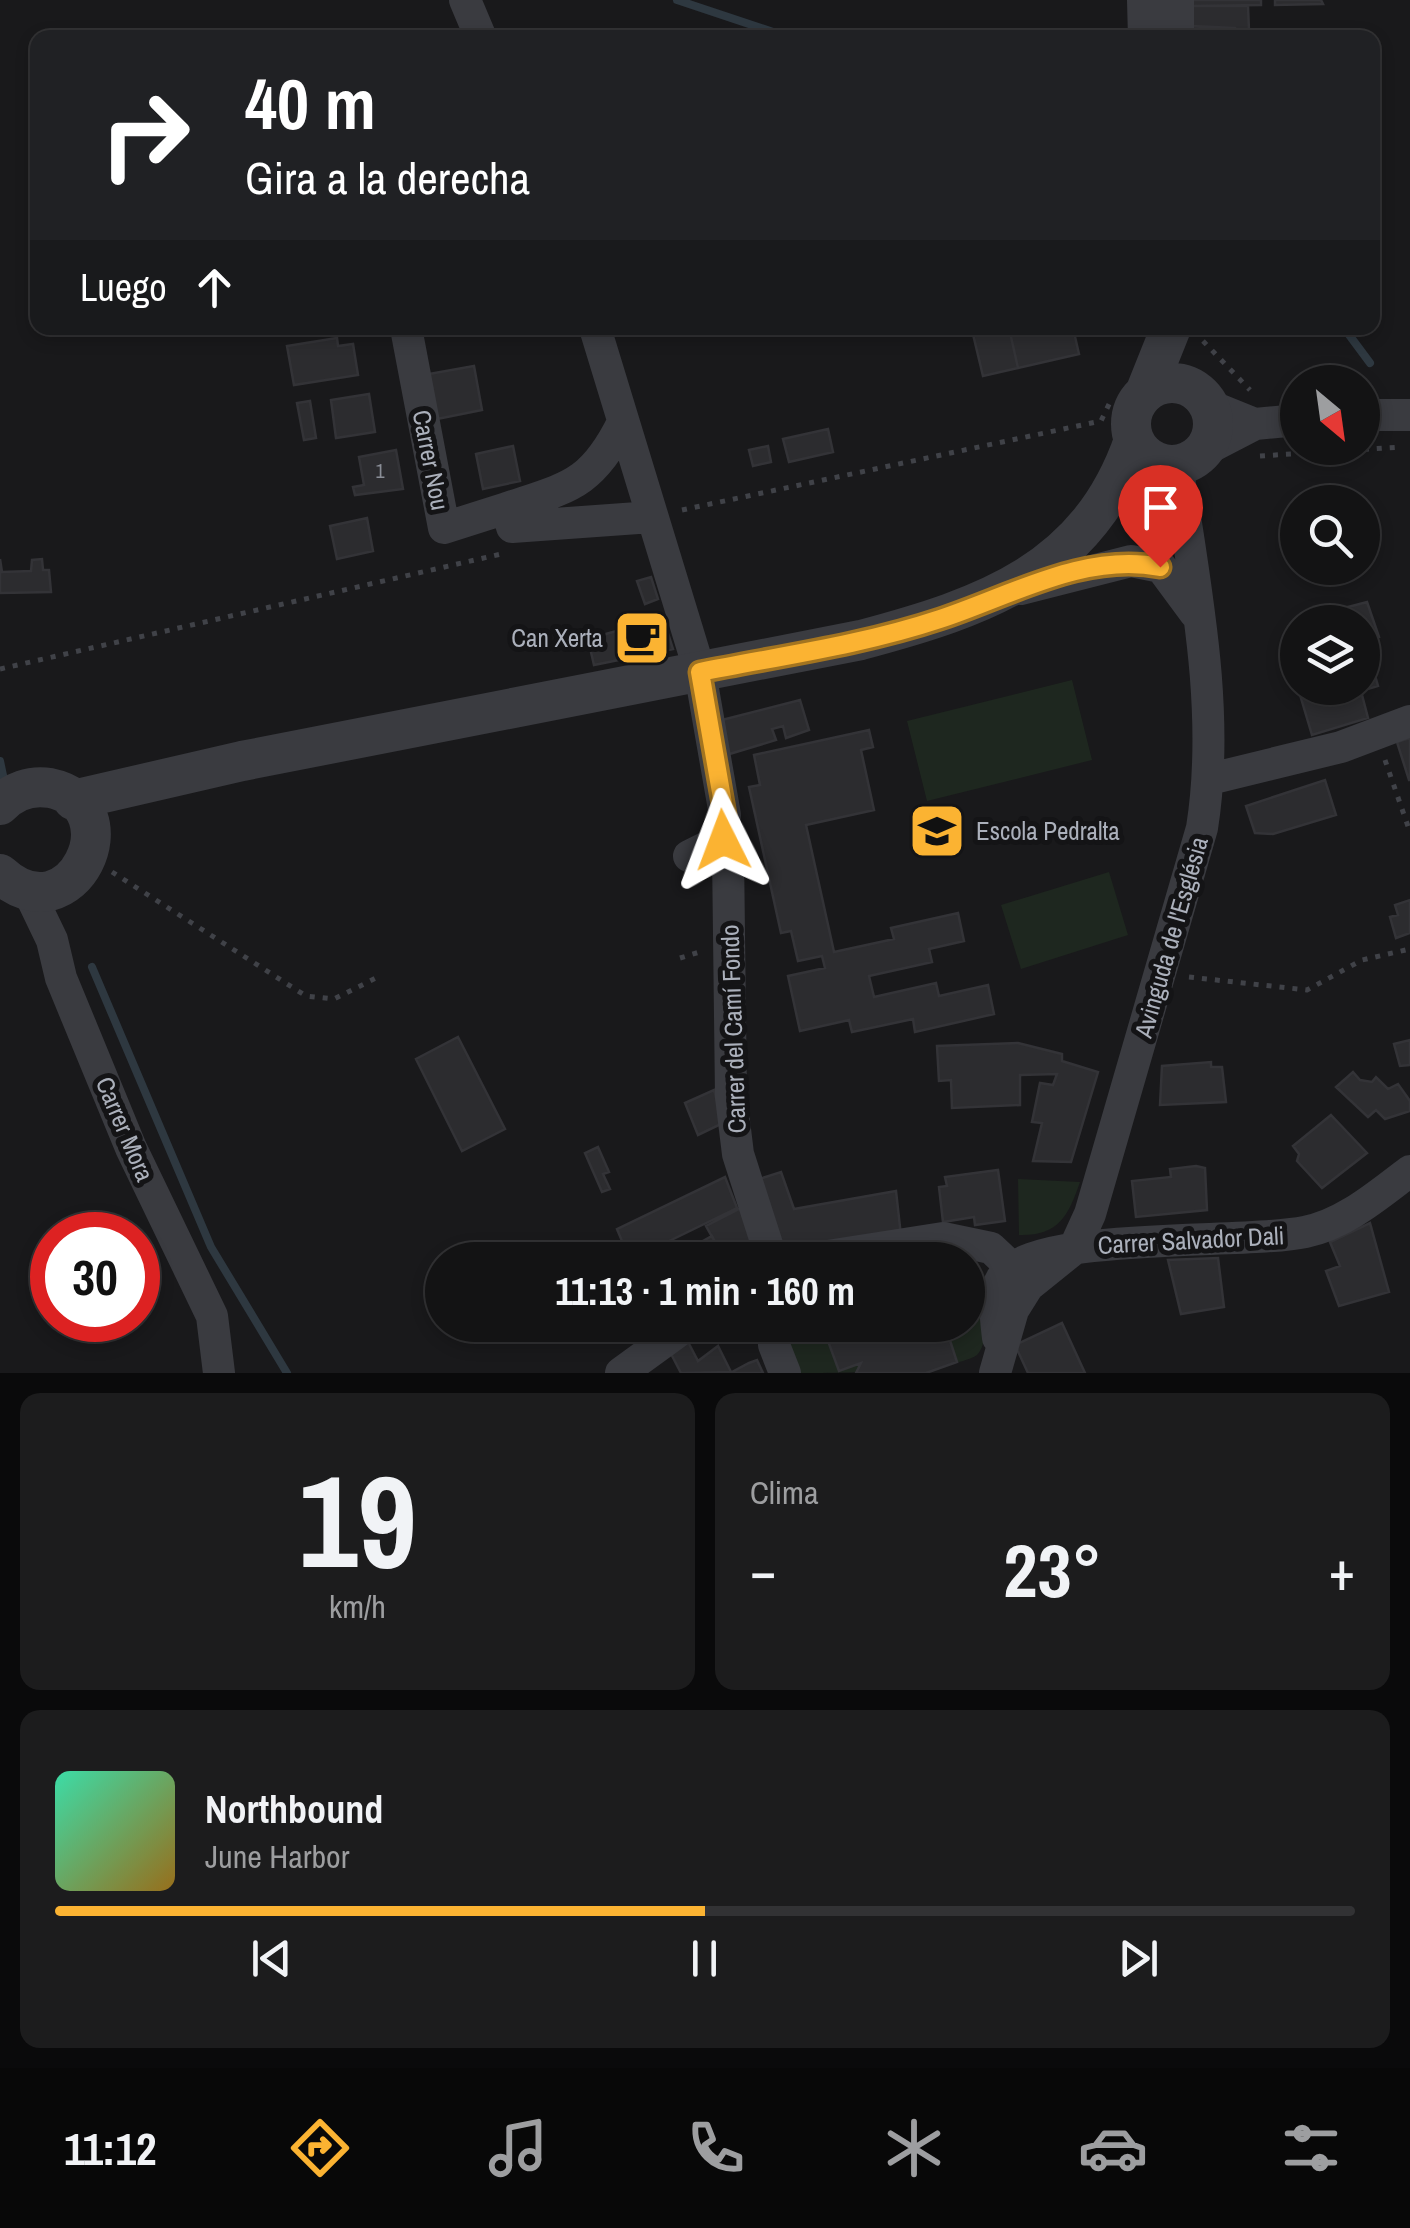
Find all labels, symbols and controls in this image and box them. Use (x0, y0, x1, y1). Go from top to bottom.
text: 40 m (245, 57, 376, 151)
icon: right (80, 70, 210, 200)
text: Gira a la derecha (245, 147, 530, 208)
icon: ahead (187, 260, 242, 315)
text: Luego (80, 262, 167, 313)
north arrow (1280, 365, 1380, 465)
map controls (1280, 365, 1380, 705)
street label: Carrer Nou (405, 407, 457, 513)
house number: 1 (375, 457, 385, 484)
pin (1118, 465, 1203, 568)
icon: arrive (1133, 480, 1188, 535)
button: search (1280, 485, 1380, 585)
button: layers (1280, 605, 1380, 705)
cafe icon: Can Xerta (612, 608, 672, 668)
place label: Can Xerta (511, 621, 604, 655)
position arrow (671, 788, 775, 892)
school or university icon: Escola Pedralta (907, 801, 967, 861)
place label: Escola Pedralta (976, 814, 1120, 848)
street label: Avinguda de l'Església (1126, 832, 1216, 1042)
street label: Carrer del Camí Fondo (712, 924, 754, 1134)
street label: Carrer Mora (88, 1072, 162, 1187)
speed limit sign: 30 (30, 1212, 160, 1342)
street label: Carrer Salvador Dali (1097, 1218, 1285, 1262)
text: 11:13 · 1 min · 160 m (555, 1266, 855, 1317)
text: 19 (298, 1432, 417, 1608)
text: Clima (750, 1471, 819, 1514)
text: 23° (1003, 1519, 1102, 1620)
text: − (750, 1533, 776, 1607)
text: + (1329, 1533, 1355, 1607)
text: km/h (329, 1585, 386, 1628)
text: Northbound (205, 1784, 383, 1835)
text: June Harbor (205, 1835, 349, 1878)
icon: previous (244, 1931, 299, 1986)
icon: pause (677, 1931, 732, 1986)
icon: next (1111, 1931, 1166, 1986)
icon: directions (285, 2113, 355, 2183)
icon: music (483, 2113, 553, 2183)
icon: phone (681, 2113, 751, 2183)
icon: climate (879, 2113, 949, 2183)
icon: car (1078, 2113, 1148, 2183)
icon: filters (1276, 2113, 1346, 2183)
text: 11:12 (64, 2118, 156, 2179)

